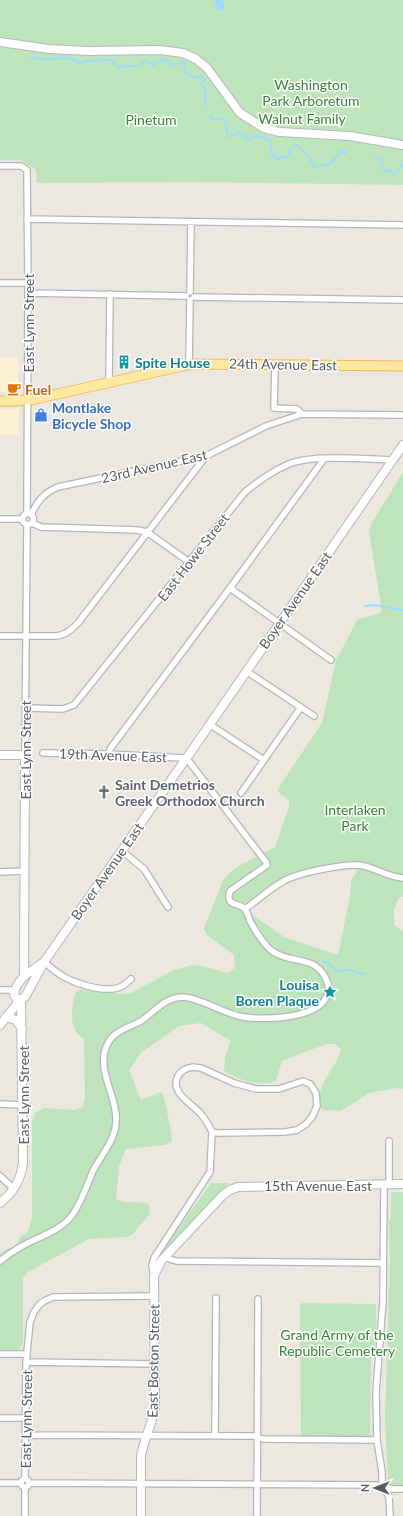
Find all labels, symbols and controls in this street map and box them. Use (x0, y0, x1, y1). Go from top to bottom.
park label: Washington Park Arboretum (262, 76, 360, 109)
park label: Walnut Family (258, 110, 347, 127)
park label: Pinetum (125, 111, 177, 128)
street label: East Lynn Street (20, 274, 37, 372)
building icon: Spite House (116, 354, 132, 370)
place label: Spite House (135, 354, 211, 371)
street label: 24th Avenue East (229, 355, 337, 373)
cafe icon: Fuel (6, 381, 22, 397)
place label: Fuel (25, 381, 51, 398)
place label: Montlake Bicycle Shop (52, 399, 131, 432)
shop icon: Montlake Bicycle Shop (33, 407, 49, 423)
street label: 23rd Avenue East (99, 446, 209, 486)
street label: East Howe Street (153, 510, 233, 604)
street label: Boyer Avenue East (255, 548, 335, 652)
street label: East Lynn Street (17, 701, 34, 799)
street label: 19th Avenue East (59, 745, 167, 765)
place label: Saint Demetrios Greek Orthodox Church (115, 776, 265, 809)
church icon: Saint Demetrios Greek Orthodox Church (96, 784, 112, 800)
park label: Interlaken Park (324, 801, 386, 834)
street label: Boyer Avenue East (67, 819, 147, 923)
place label: Louisa Boren Plaque (235, 976, 320, 1009)
place icon: Louisa Boren Plaque (322, 984, 338, 1000)
street label: East Lynn Street (15, 1046, 32, 1144)
street label: 15th Avenue East (264, 1177, 372, 1194)
street label: East Boston Street (144, 1304, 162, 1418)
park label: Grand Army of the Republic Cemetery (279, 1326, 396, 1359)
street label: East Lynn Street (17, 1369, 35, 1469)
north arrow (355, 1468, 395, 1508)
text: N (358, 1484, 371, 1492)

